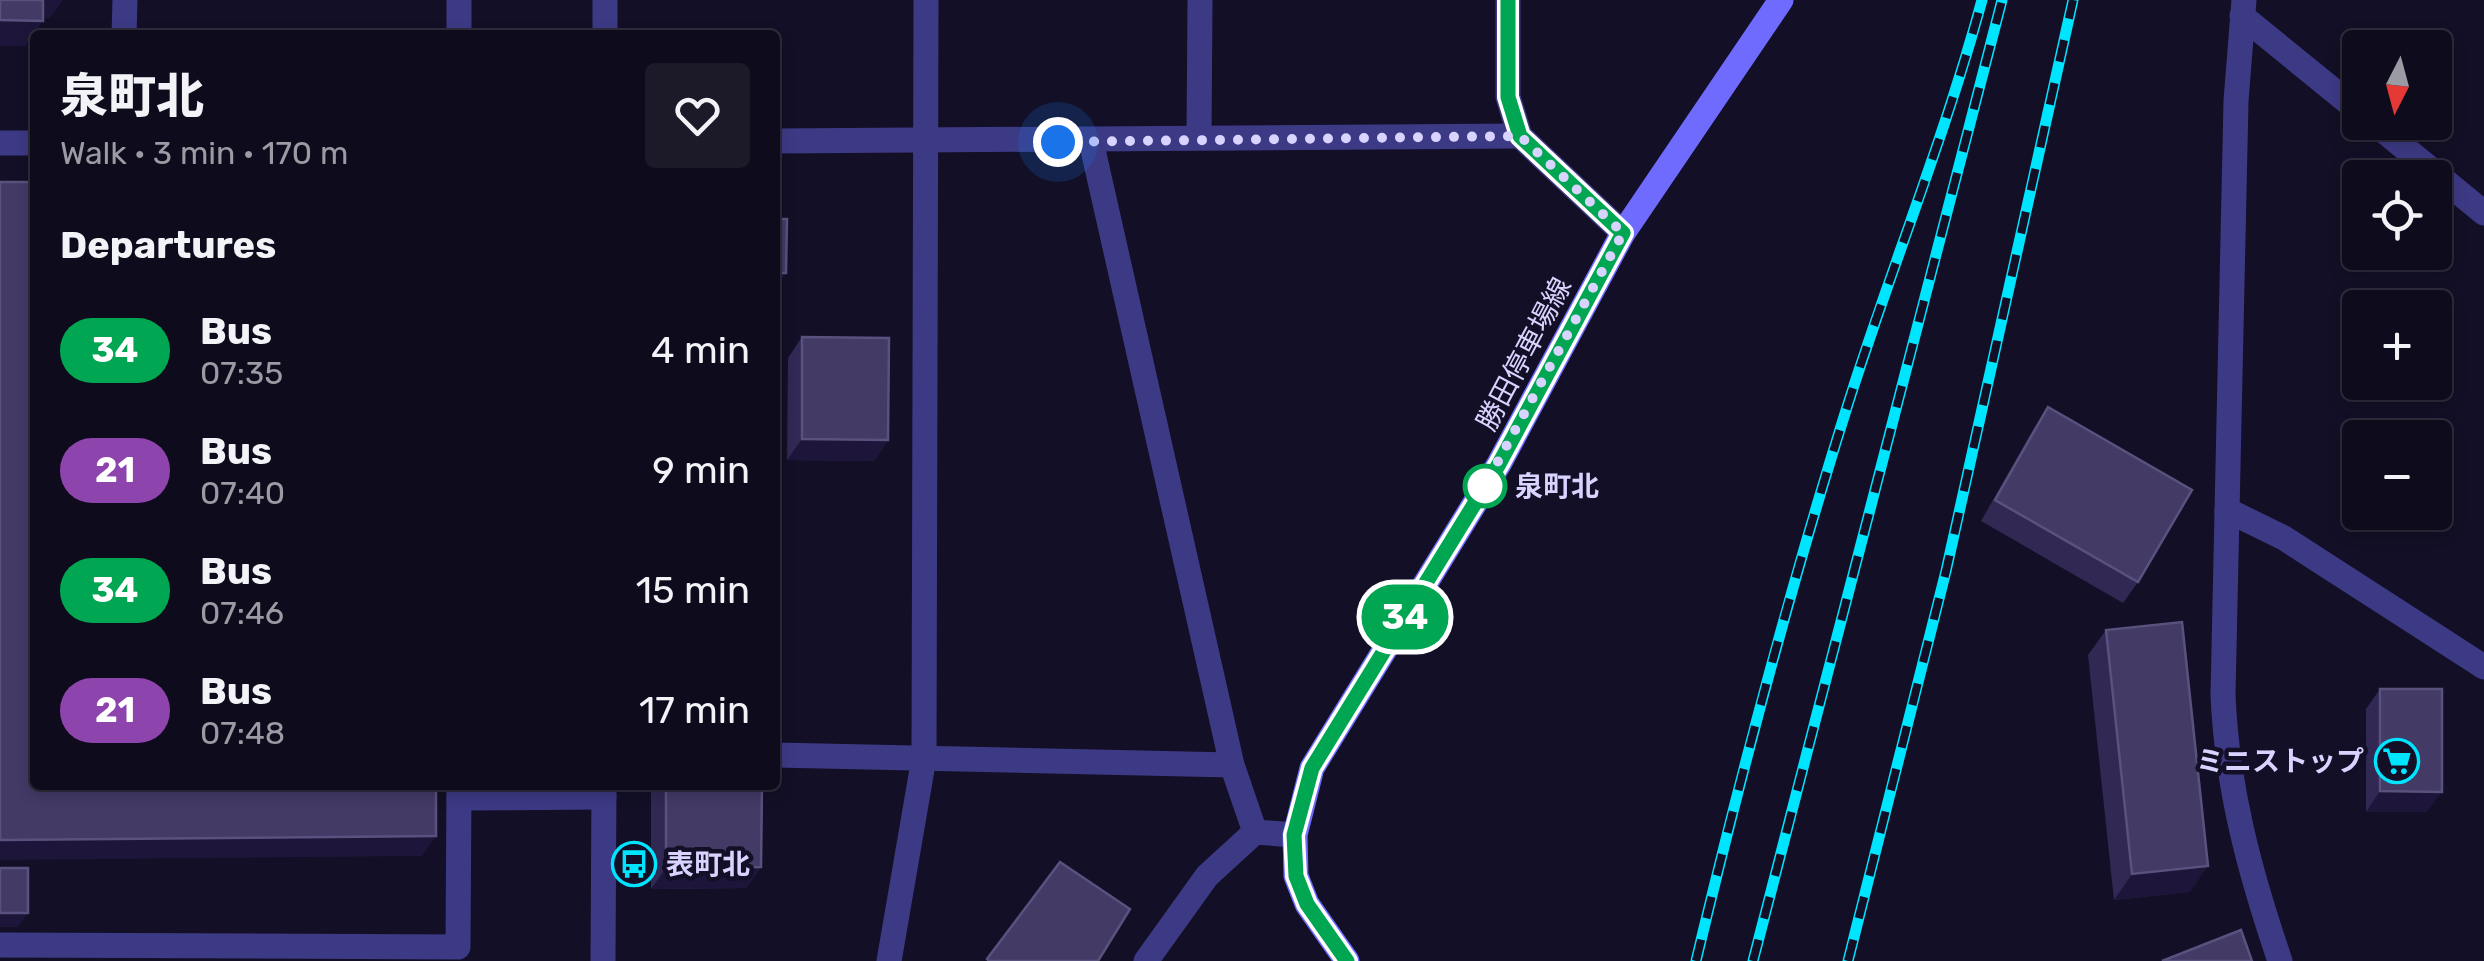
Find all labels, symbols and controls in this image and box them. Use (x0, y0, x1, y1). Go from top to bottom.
north arrow (2342, 30, 2452, 140)
map controls (2342, 30, 2452, 530)
button: heart (645, 63, 750, 168)
text: 泉町北 (60, 68, 204, 125)
your location (1033, 117, 1083, 167)
text: Walk · 3 min · 170 m (60, 134, 348, 172)
button: locate (2342, 160, 2452, 270)
text: Departures (60, 222, 276, 268)
street label: 勝田停車場線 (1470, 272, 1578, 436)
button: + (2342, 290, 2452, 400)
text: Bus (200, 308, 272, 354)
text: 4 min (651, 327, 750, 373)
text: 34 (92, 329, 138, 371)
text: 07:35 (200, 354, 283, 392)
button: − (2342, 420, 2452, 530)
text: Bus (200, 428, 272, 474)
text: 9 min (652, 447, 750, 493)
text: 21 (95, 449, 135, 491)
marker: 泉町北 (1464, 465, 1506, 507)
place label: 泉町北 (1515, 470, 1599, 503)
text: 07:40 (200, 474, 285, 512)
text: Bus (200, 548, 272, 594)
text: 15 min (636, 567, 750, 613)
text: 34 (92, 569, 138, 611)
line badge: 34 (1360, 584, 1450, 650)
text: 07:46 (200, 594, 284, 632)
text: 34 (1382, 596, 1428, 638)
text: Bus (200, 668, 272, 714)
text: 17 min (639, 687, 750, 733)
text: 21 (95, 689, 135, 731)
text: 07:48 (200, 714, 285, 752)
supermarket icon: ミニストップ (2374, 738, 2420, 784)
place label: ミニストップ (2196, 745, 2364, 778)
bus stop icon: 表町北 (611, 841, 657, 887)
place label: 表町北 (666, 848, 750, 881)

